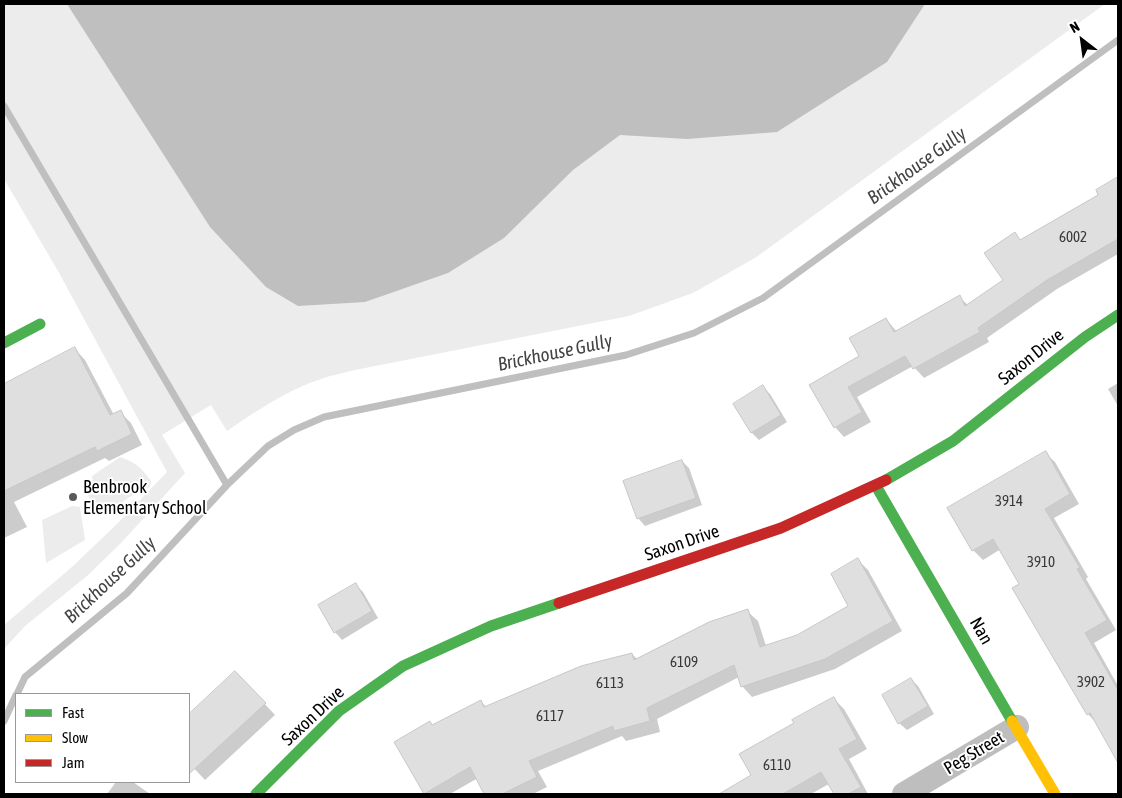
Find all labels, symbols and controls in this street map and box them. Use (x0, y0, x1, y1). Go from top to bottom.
north arrow (1057, 15, 1107, 65)
text: N (1067, 18, 1082, 36)
water label: Brickhouse Gully (863, 123, 971, 209)
house number: 6002 (1059, 228, 1087, 246)
street label: Saxon Drive (994, 324, 1068, 390)
water label: Brickhouse Gully (496, 330, 614, 376)
place label: Benbrook Elementary School (83, 476, 207, 518)
marker: Benbrook Elementary School (67, 491, 79, 503)
house number: 3914 (995, 492, 1023, 510)
street label: Saxon Drive (642, 520, 722, 566)
water label: Brickhouse Gully (60, 532, 160, 628)
house number: 3910 (1027, 553, 1055, 571)
street label: Nan (965, 614, 997, 648)
house number: 6109 (670, 653, 698, 671)
house number: 3902 (1077, 673, 1105, 691)
house number: 6113 (596, 674, 624, 692)
street label: Saxon Drive (277, 682, 349, 750)
legend (15, 693, 190, 783)
text: Fast (62, 704, 84, 721)
house number: 6117 (536, 707, 564, 725)
street label: Peg Street (940, 727, 1008, 779)
text: Slow (62, 729, 88, 746)
text: Jam (62, 754, 85, 771)
house number: 6110 (763, 756, 791, 774)

